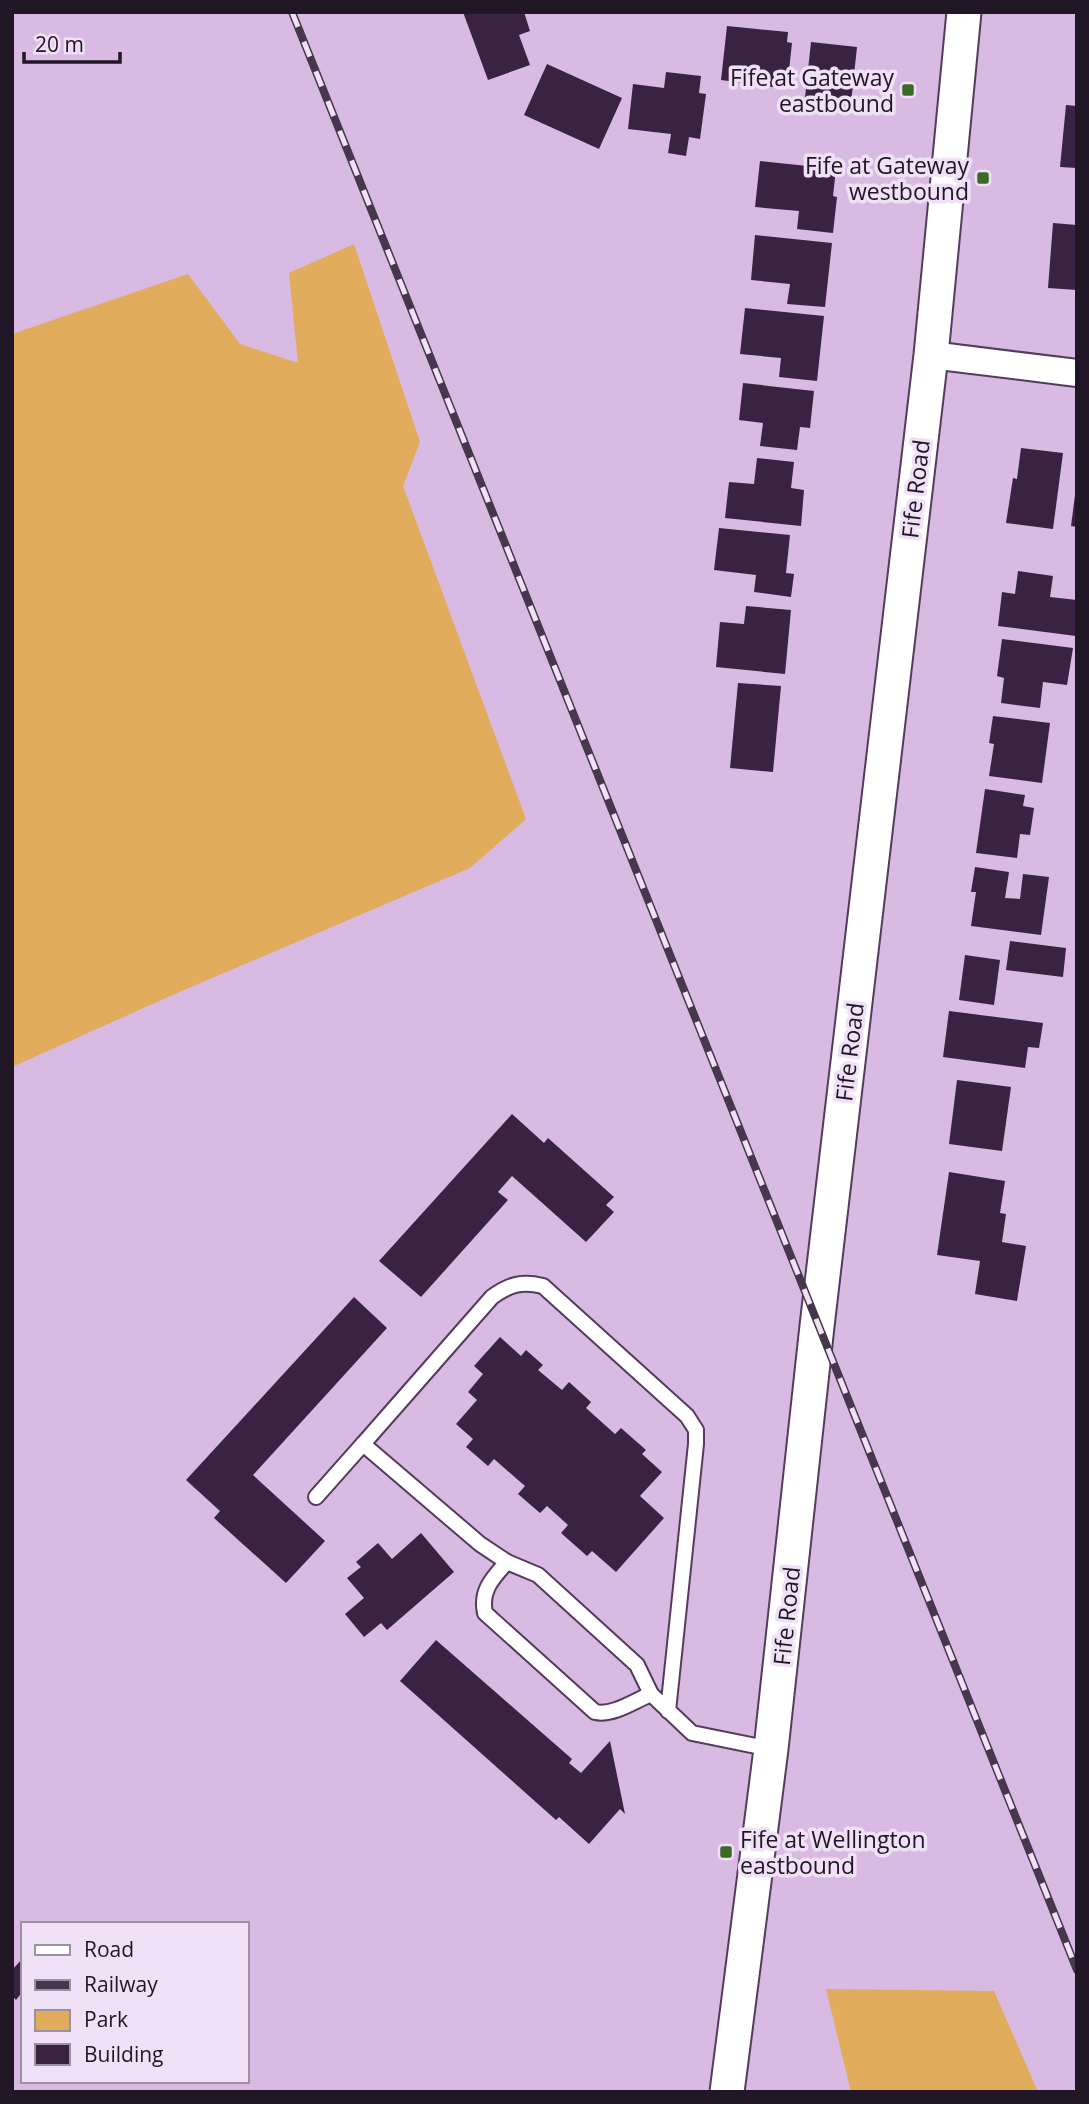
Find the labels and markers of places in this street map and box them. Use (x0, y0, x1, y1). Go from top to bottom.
place label: Fife at Gateway eastbound (730, 61, 894, 119)
marker: Fife at Gateway eastbound (900, 82, 916, 98)
place label: Fife at Gateway westbound (805, 149, 969, 207)
marker: Fife at Gateway westbound (975, 170, 991, 186)
place label: Fife at Wellington eastbound (740, 1823, 926, 1881)
marker: Fife at Wellington eastbound (718, 1844, 734, 1860)

